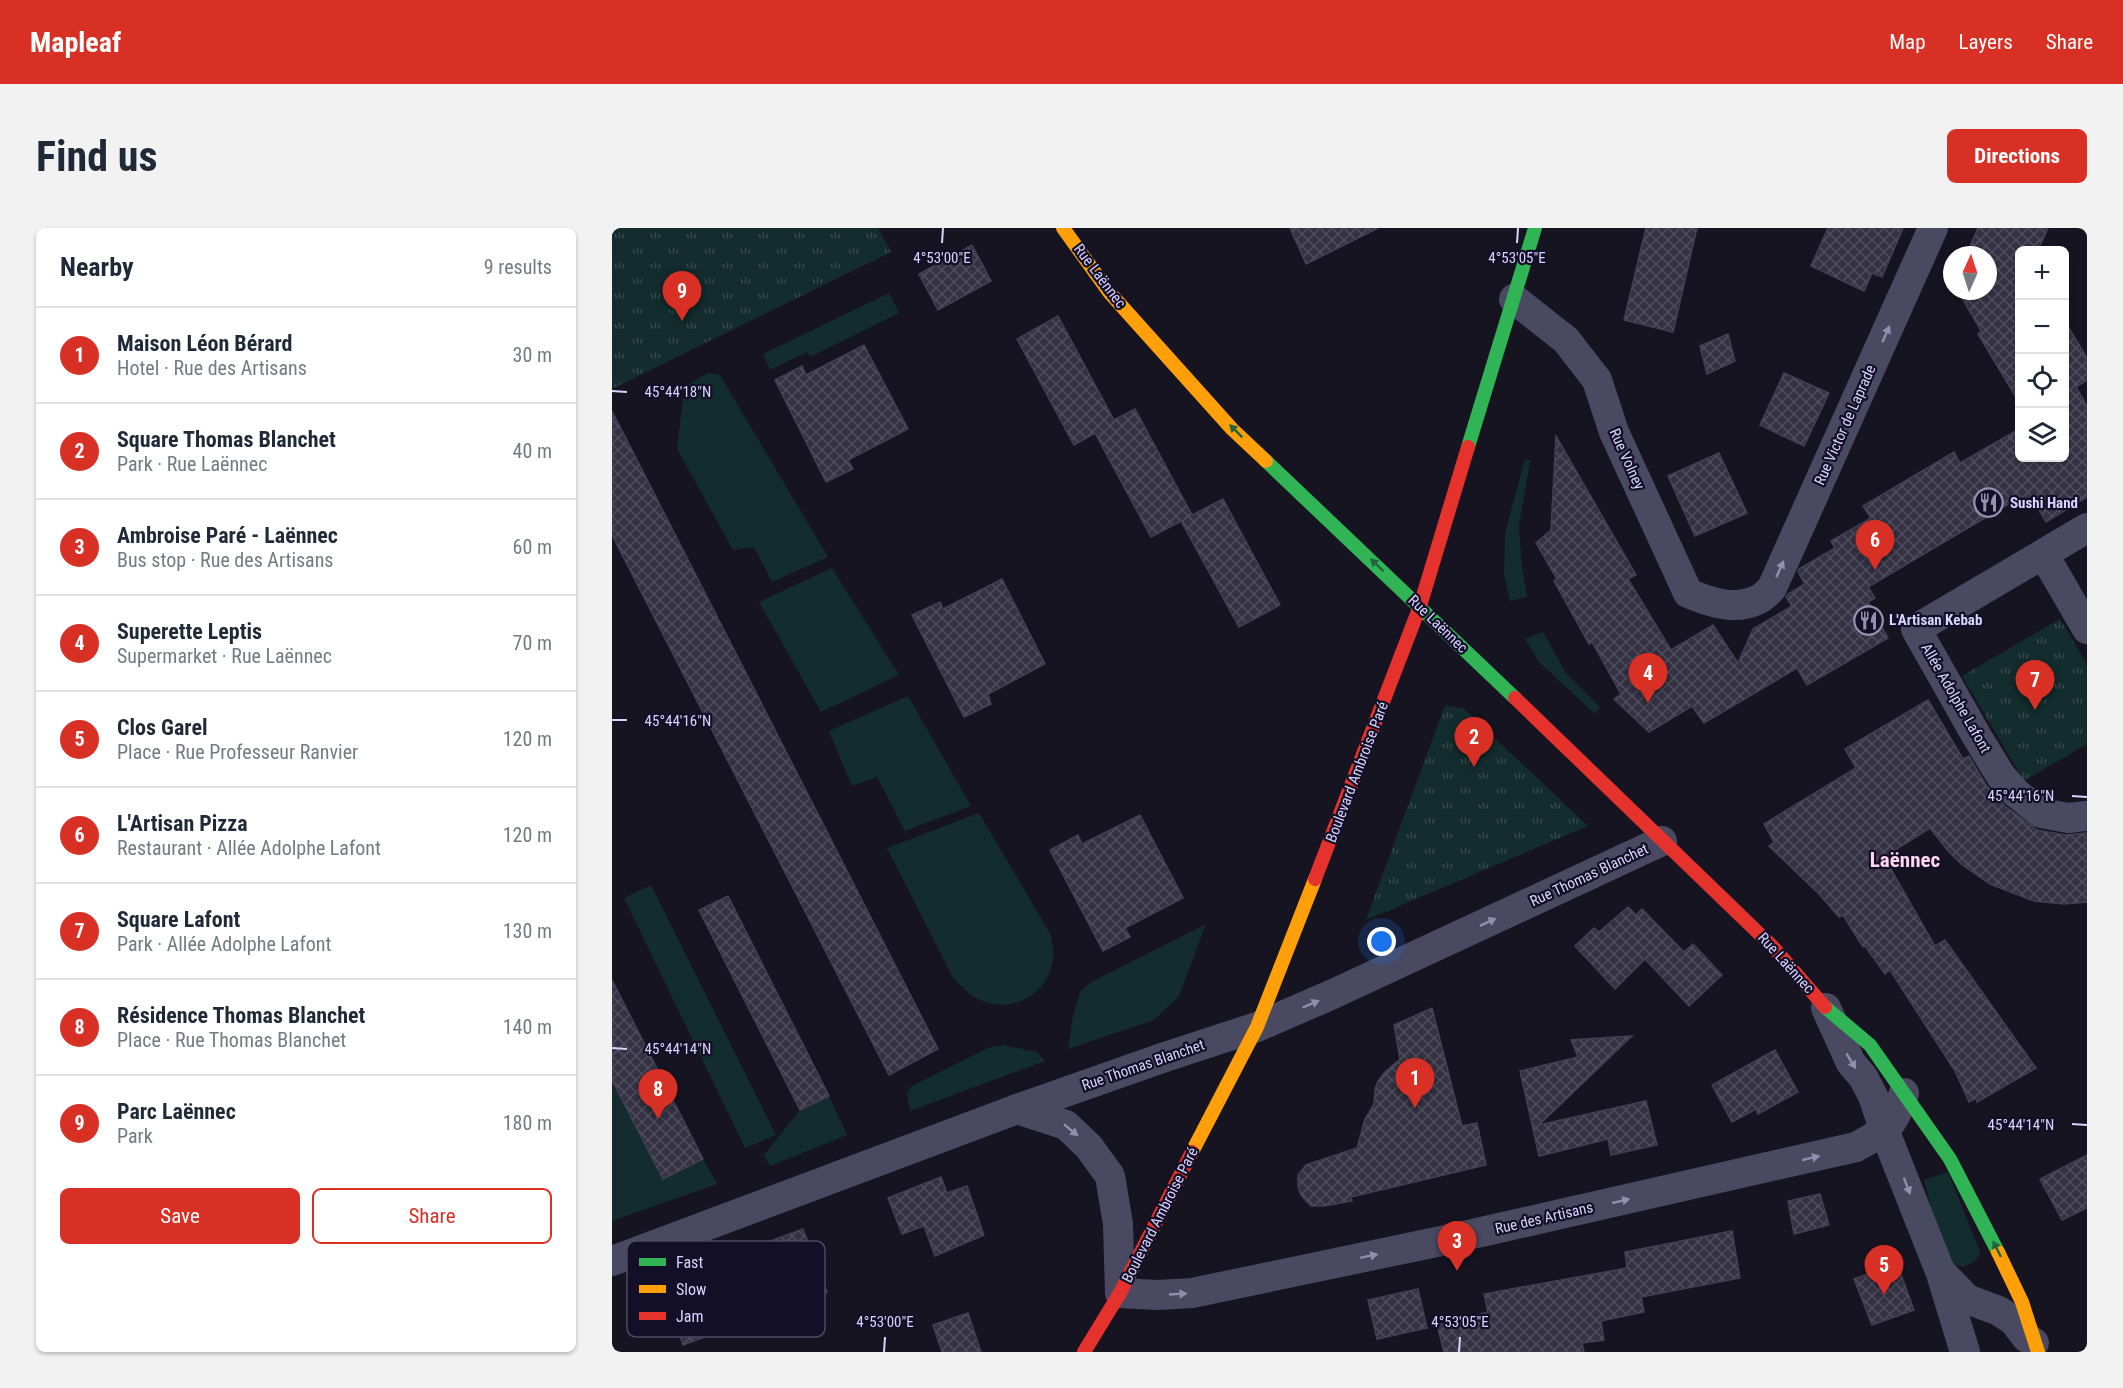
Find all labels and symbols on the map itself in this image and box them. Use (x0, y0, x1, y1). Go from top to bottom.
street label: Rue Laënnec (1070, 240, 1130, 312)
north arrow (1943, 246, 1997, 300)
text: 4°53'00"E (913, 249, 971, 267)
text: 4°53'05"E (1488, 249, 1546, 267)
pin: 9 (662, 272, 702, 321)
one-way arrow (1882, 325, 1891, 342)
street label: Rue Victor de Laprade (1810, 362, 1880, 488)
text: 45°44'18"N (645, 383, 711, 401)
one-way arrow (1229, 425, 1243, 439)
street label: Rue Volney (1606, 426, 1648, 492)
restaurant icon: Sushi Hand (1973, 487, 2005, 519)
place label: Sushi Hand (2010, 494, 2078, 512)
pin: 6 (1856, 520, 1894, 570)
one-way arrow (1371, 559, 1385, 573)
one-way arrow (1776, 560, 1786, 578)
street label: Rue Laënnec (1405, 591, 1471, 657)
restaurant icon: L'Artisan Kebab (1852, 604, 1884, 636)
place label: L'Artisan Kebab (1889, 611, 1982, 629)
street label: Allée Adolphe Lafont (1917, 640, 1995, 756)
pin: 4 (1628, 654, 1668, 703)
pin: 7 (2016, 660, 2054, 710)
street label: Boulevard Ambroise Paré (1322, 699, 1392, 845)
text: 45°44'16"N (645, 712, 711, 730)
pin: 2 (1454, 718, 1494, 767)
text: 45°44'16"N (1988, 787, 2054, 805)
street label: Rue Thomas Blanchet (1527, 840, 1651, 910)
district label: Laënnec (1870, 848, 1941, 872)
one-way arrow (1480, 918, 1497, 927)
your location (1367, 927, 1396, 956)
street label: Rue Laënnec (1754, 929, 1818, 997)
one-way arrow (1302, 999, 1320, 1008)
street label: Rue Thomas Blanchet (1079, 1036, 1207, 1094)
text: 45°44'14"N (645, 1040, 711, 1058)
one-way arrow (1846, 1053, 1857, 1069)
pin: 1 (1396, 1058, 1434, 1108)
pin: 8 (638, 1070, 678, 1119)
text: 45°44'14"N (1988, 1116, 2054, 1134)
one-way arrow (1063, 1124, 1079, 1137)
street label: Boulevard Ambroise Paré (1118, 1144, 1202, 1286)
one-way arrow (1802, 1153, 1821, 1163)
one-way arrow (1903, 1177, 1912, 1195)
one-way arrow (1612, 1196, 1631, 1205)
street label: Rue des Artisans (1493, 1198, 1595, 1238)
pin: 3 (1438, 1222, 1476, 1271)
legend (627, 1241, 825, 1337)
one-way arrow (1992, 1241, 2001, 1258)
pin: 5 (1864, 1246, 1904, 1295)
one-way arrow (1360, 1251, 1379, 1260)
text: Fast (676, 1253, 703, 1272)
text: Slow (676, 1280, 706, 1299)
one-way arrow (1169, 1290, 1188, 1299)
text: Jam (676, 1307, 703, 1326)
text: 4°53'00"E (856, 1313, 914, 1331)
text: 4°53'05"E (1431, 1313, 1489, 1331)

